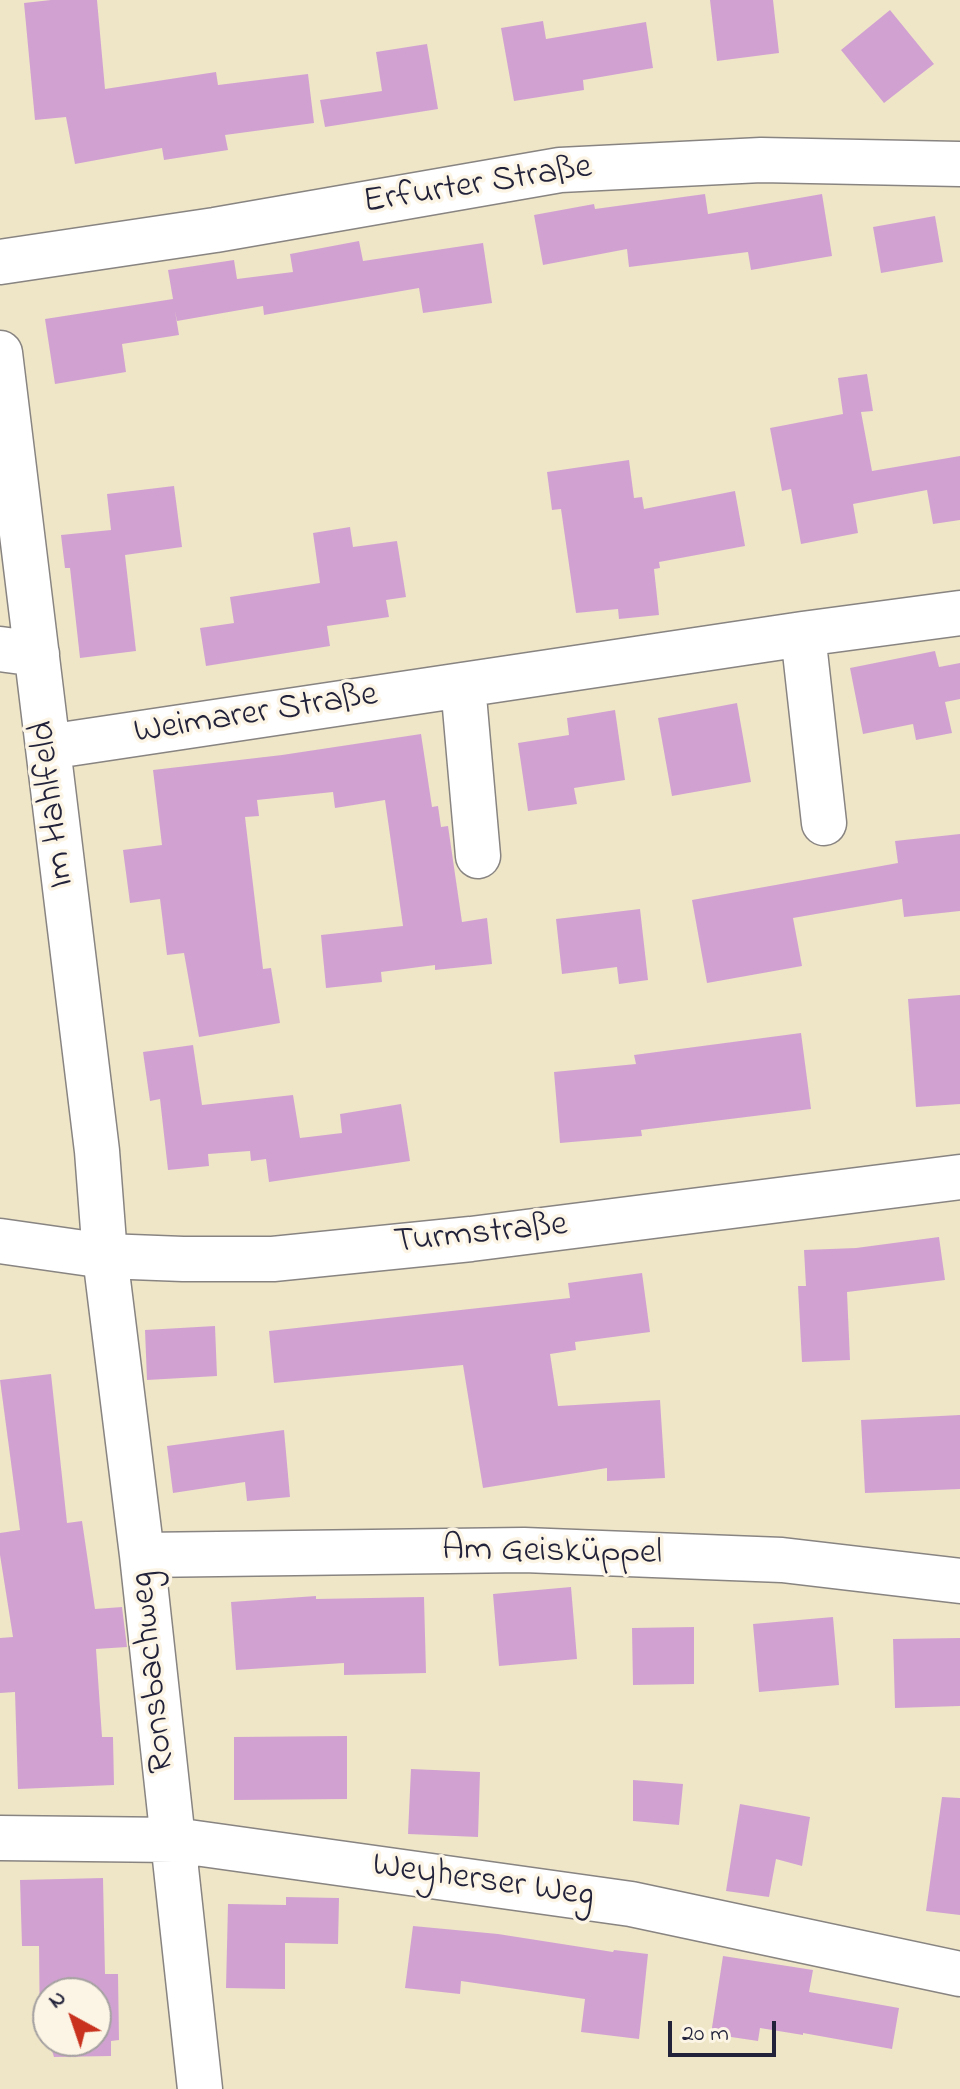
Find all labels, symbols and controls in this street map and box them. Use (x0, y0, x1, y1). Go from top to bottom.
street label: Erfurter Straße (361, 148, 595, 226)
street label: Weimarer Straße (131, 675, 381, 757)
street label: Im Hahlfeld (23, 718, 87, 890)
street label: Turmstraße (392, 1205, 570, 1267)
street label: Am Geisküppel (442, 1530, 662, 1578)
street label: Ronsbachweg (123, 1569, 187, 1775)
street label: Weyherser Weg (369, 1846, 597, 1920)
north arrow (32, 1977, 112, 2057)
text: N (42, 1983, 74, 2017)
scale bar (672, 2005, 780, 2055)
text: 20 m (682, 2017, 729, 2052)

